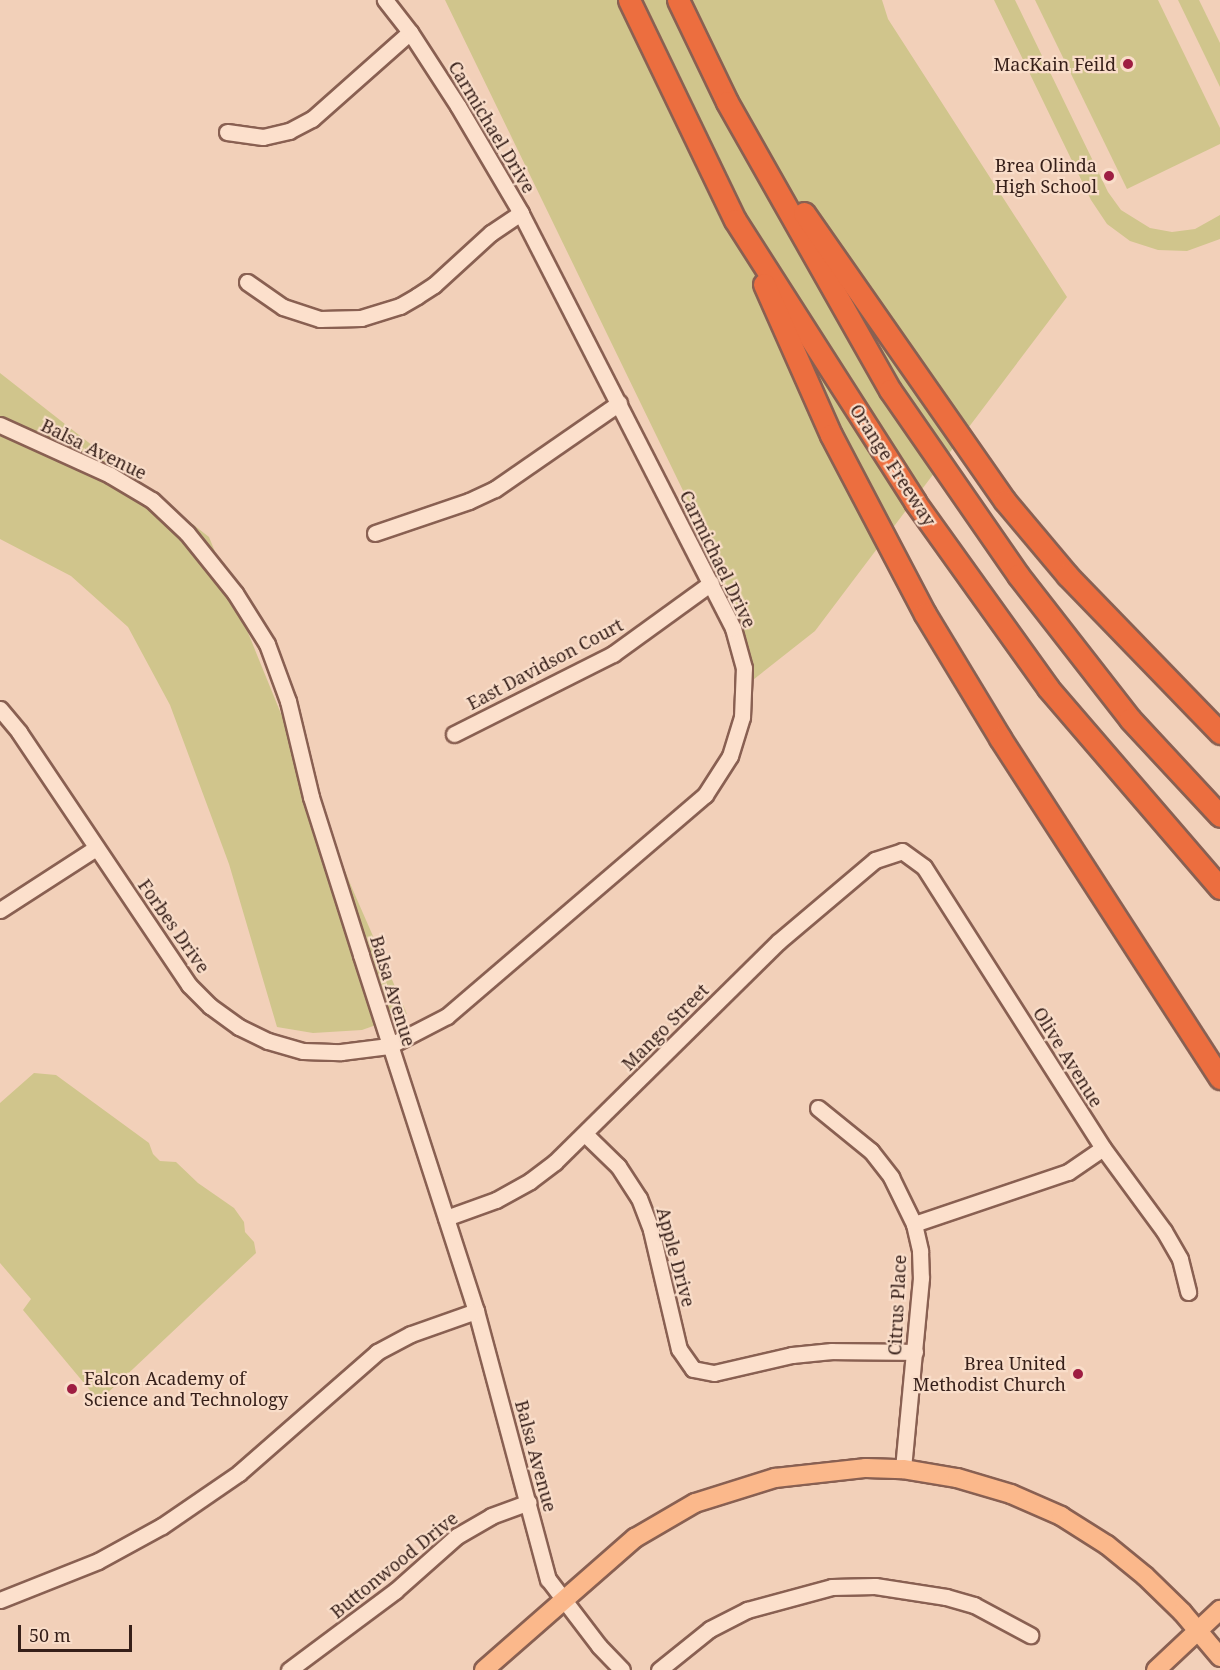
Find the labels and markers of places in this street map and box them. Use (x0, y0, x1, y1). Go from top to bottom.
place label: MacKain Feild (993, 53, 1116, 75)
marker: MacKain Feild (1121, 57, 1135, 71)
place label: Brea Olinda High School (995, 155, 1097, 198)
marker: Brea Olinda High School (1102, 169, 1116, 183)
place label: Brea United Methodist Church (913, 1353, 1066, 1396)
marker: Brea United Methodist Church (1071, 1367, 1085, 1381)
place label: Falcon Academy of Science and Technology (84, 1368, 288, 1410)
marker: Falcon Academy of Science and Technology (65, 1382, 79, 1396)

